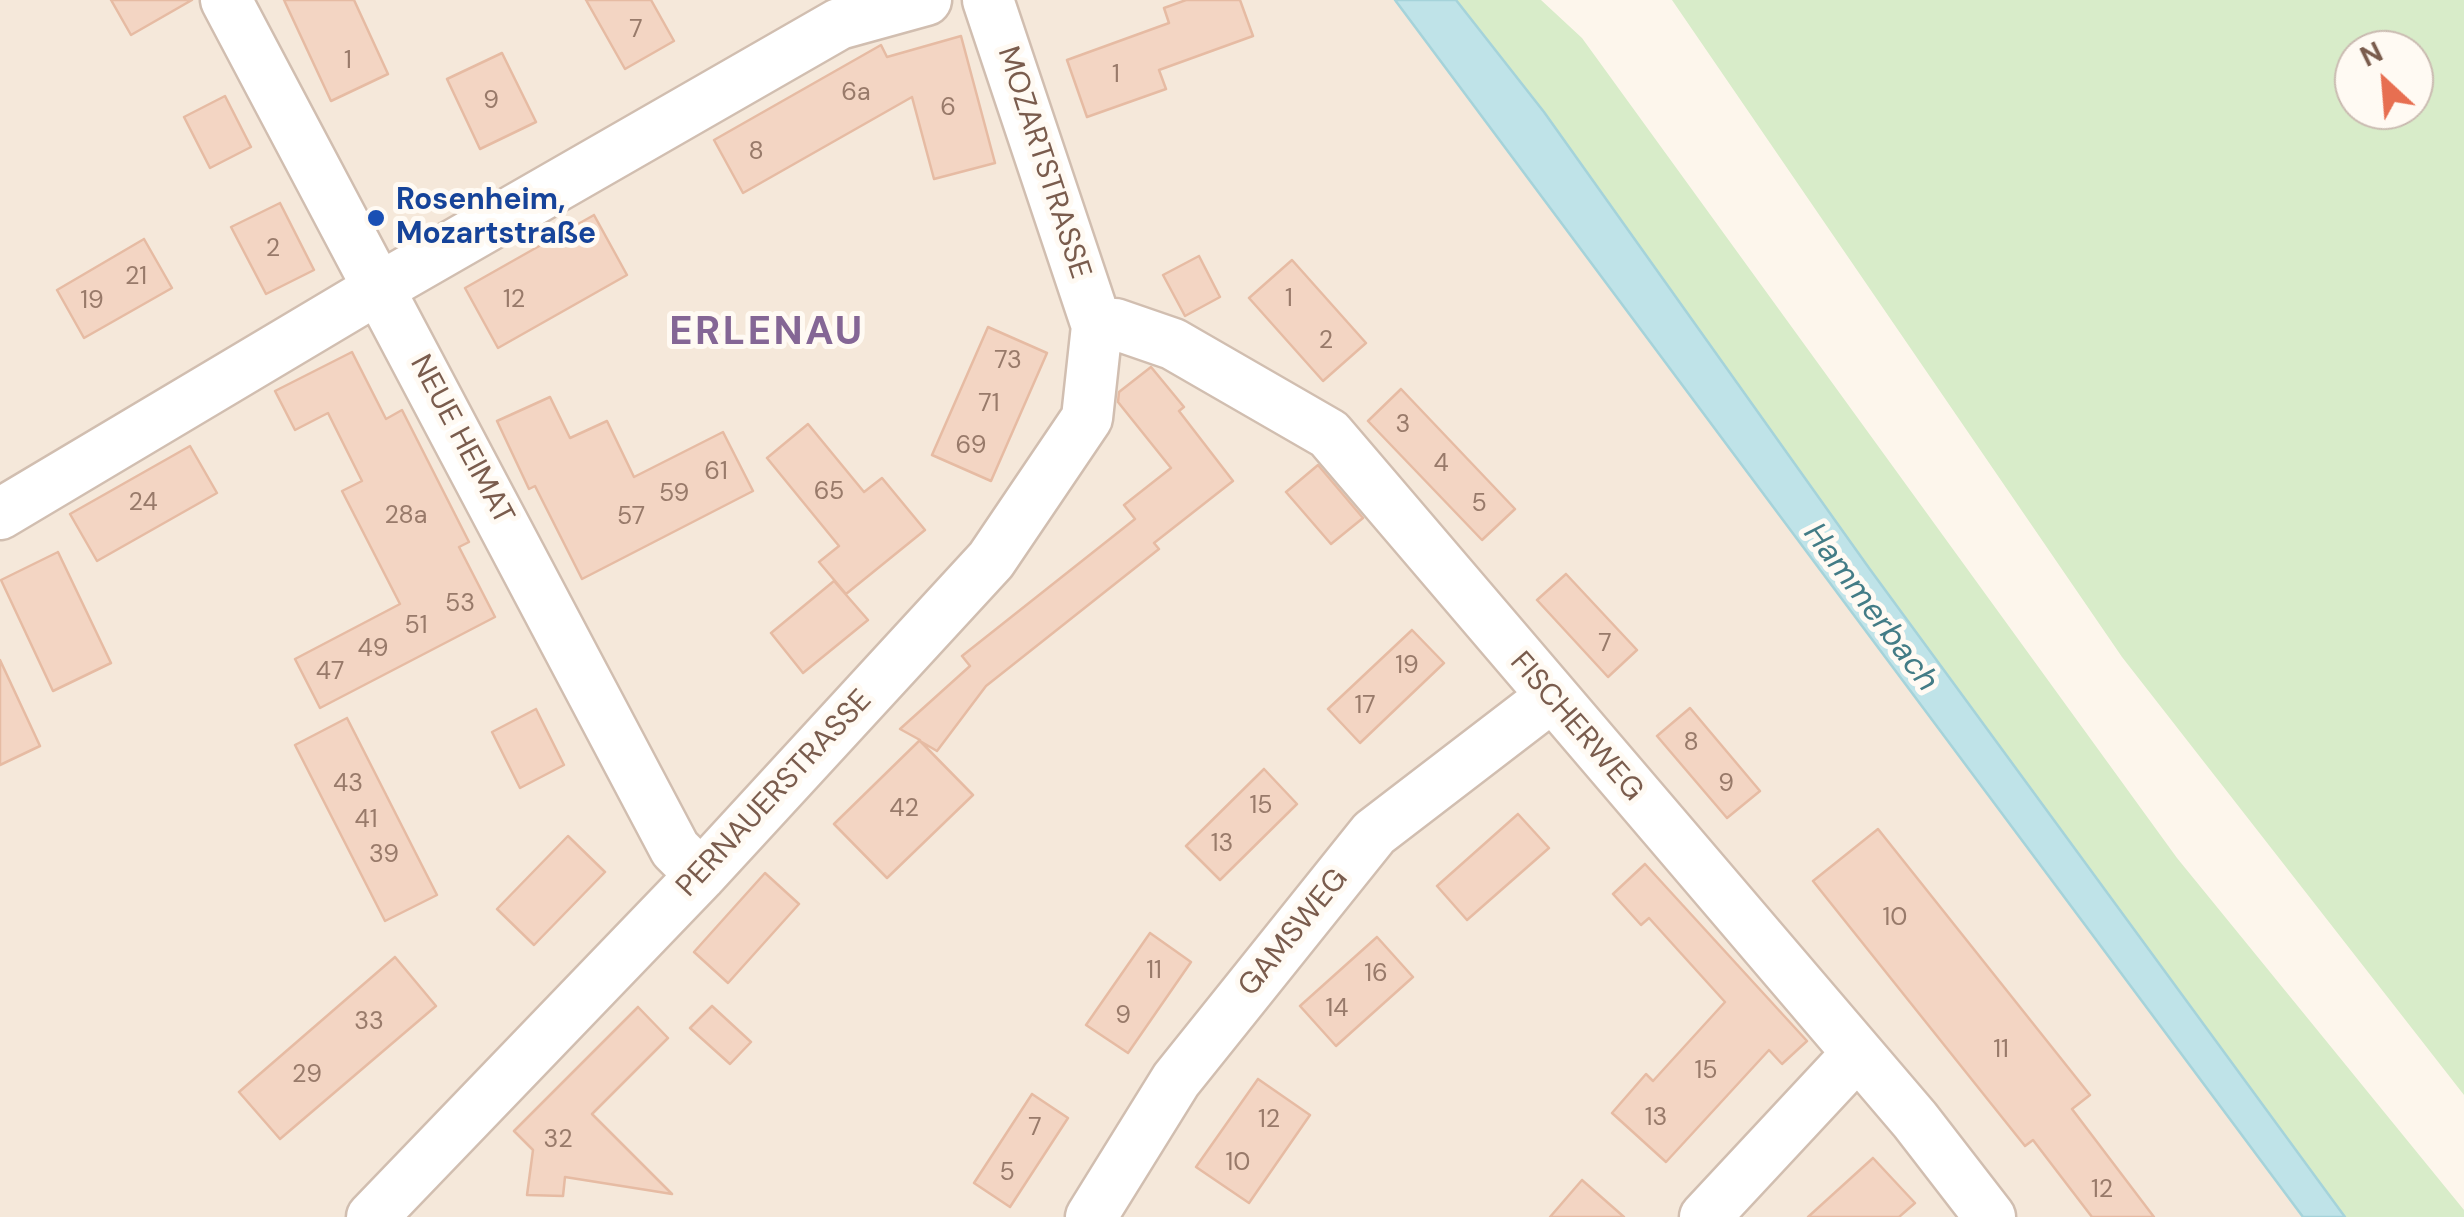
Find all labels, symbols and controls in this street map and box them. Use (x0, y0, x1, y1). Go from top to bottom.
house number: 7 (629, 15, 643, 45)
north arrow (2334, 30, 2434, 130)
text: N (2354, 33, 2389, 75)
street label: MOZARTSTRASSE (988, 42, 1098, 284)
house number: 1 (344, 46, 352, 76)
house number: 1 (1112, 60, 1120, 90)
house number: 6a (841, 78, 871, 108)
house number: 9 (483, 86, 499, 116)
house number: 6 (940, 93, 956, 123)
house number: 8 (748, 137, 764, 167)
place label: Rosenheim, Mozartstraße (396, 183, 596, 254)
marker: Rosenheim, Mozartstraße (365, 207, 387, 229)
house number: 2 (266, 234, 280, 264)
house number: 21 (125, 262, 147, 292)
house number: 1 (1285, 284, 1293, 314)
house number: 12 (503, 285, 525, 315)
house number: 19 (80, 286, 104, 316)
district label: ERLENAU (669, 310, 865, 358)
house number: 2 (1319, 326, 1333, 356)
house number: 73 (994, 346, 1022, 376)
street label: NEUE HEIMAT (401, 349, 521, 531)
house number: 71 (978, 389, 1000, 419)
house number: 3 (1396, 410, 1410, 440)
house number: 69 (956, 431, 986, 461)
house number: 4 (1433, 449, 1449, 479)
house number: 61 (704, 457, 728, 487)
house number: 65 (814, 477, 844, 507)
house number: 59 (659, 479, 689, 509)
house number: 24 (128, 488, 158, 518)
house number: 5 (1471, 489, 1487, 519)
house number: 28a (385, 501, 427, 531)
house number: 57 (617, 502, 645, 532)
water label: Hammerbach (1794, 516, 1946, 700)
house number: 53 (445, 589, 475, 619)
house number: 51 (404, 611, 428, 641)
house number: 7 (1598, 629, 1612, 659)
house number: 49 (358, 634, 388, 664)
street label: FISCHERWEG (1502, 645, 1650, 809)
house number: 19 (1395, 651, 1419, 681)
house number: 47 (316, 657, 344, 687)
street label: PERNAUERSTRASSE (670, 683, 880, 905)
house number: 17 (1354, 691, 1376, 721)
house number: 8 (1683, 728, 1699, 758)
house number: 43 (333, 769, 363, 799)
house number: 9 (1718, 769, 1734, 799)
house number: 15 (1249, 791, 1273, 821)
house number: 42 (889, 794, 919, 824)
house number: 41 (355, 805, 377, 835)
house number: 13 (1211, 829, 1233, 859)
house number: 39 (369, 840, 399, 870)
street label: GAMSWEG (1232, 862, 1356, 1004)
house number: 10 (1883, 903, 1907, 933)
house number: 11 (1146, 956, 1162, 986)
house number: 16 (1364, 959, 1388, 989)
house number: 14 (1326, 994, 1348, 1024)
house number: 9 (1115, 1001, 1131, 1031)
house number: 33 (354, 1007, 384, 1037)
house number: 11 (1993, 1035, 2009, 1065)
house number: 15 (1694, 1056, 1718, 1086)
house number: 29 (292, 1060, 322, 1090)
house number: 13 (1645, 1103, 1667, 1133)
house number: 12 (1258, 1105, 1280, 1135)
house number: 7 (1028, 1113, 1042, 1143)
house number: 32 (543, 1125, 573, 1155)
house number: 10 (1226, 1148, 1250, 1178)
house number: 5 (999, 1158, 1015, 1188)
house number: 12 (2091, 1175, 2113, 1205)

